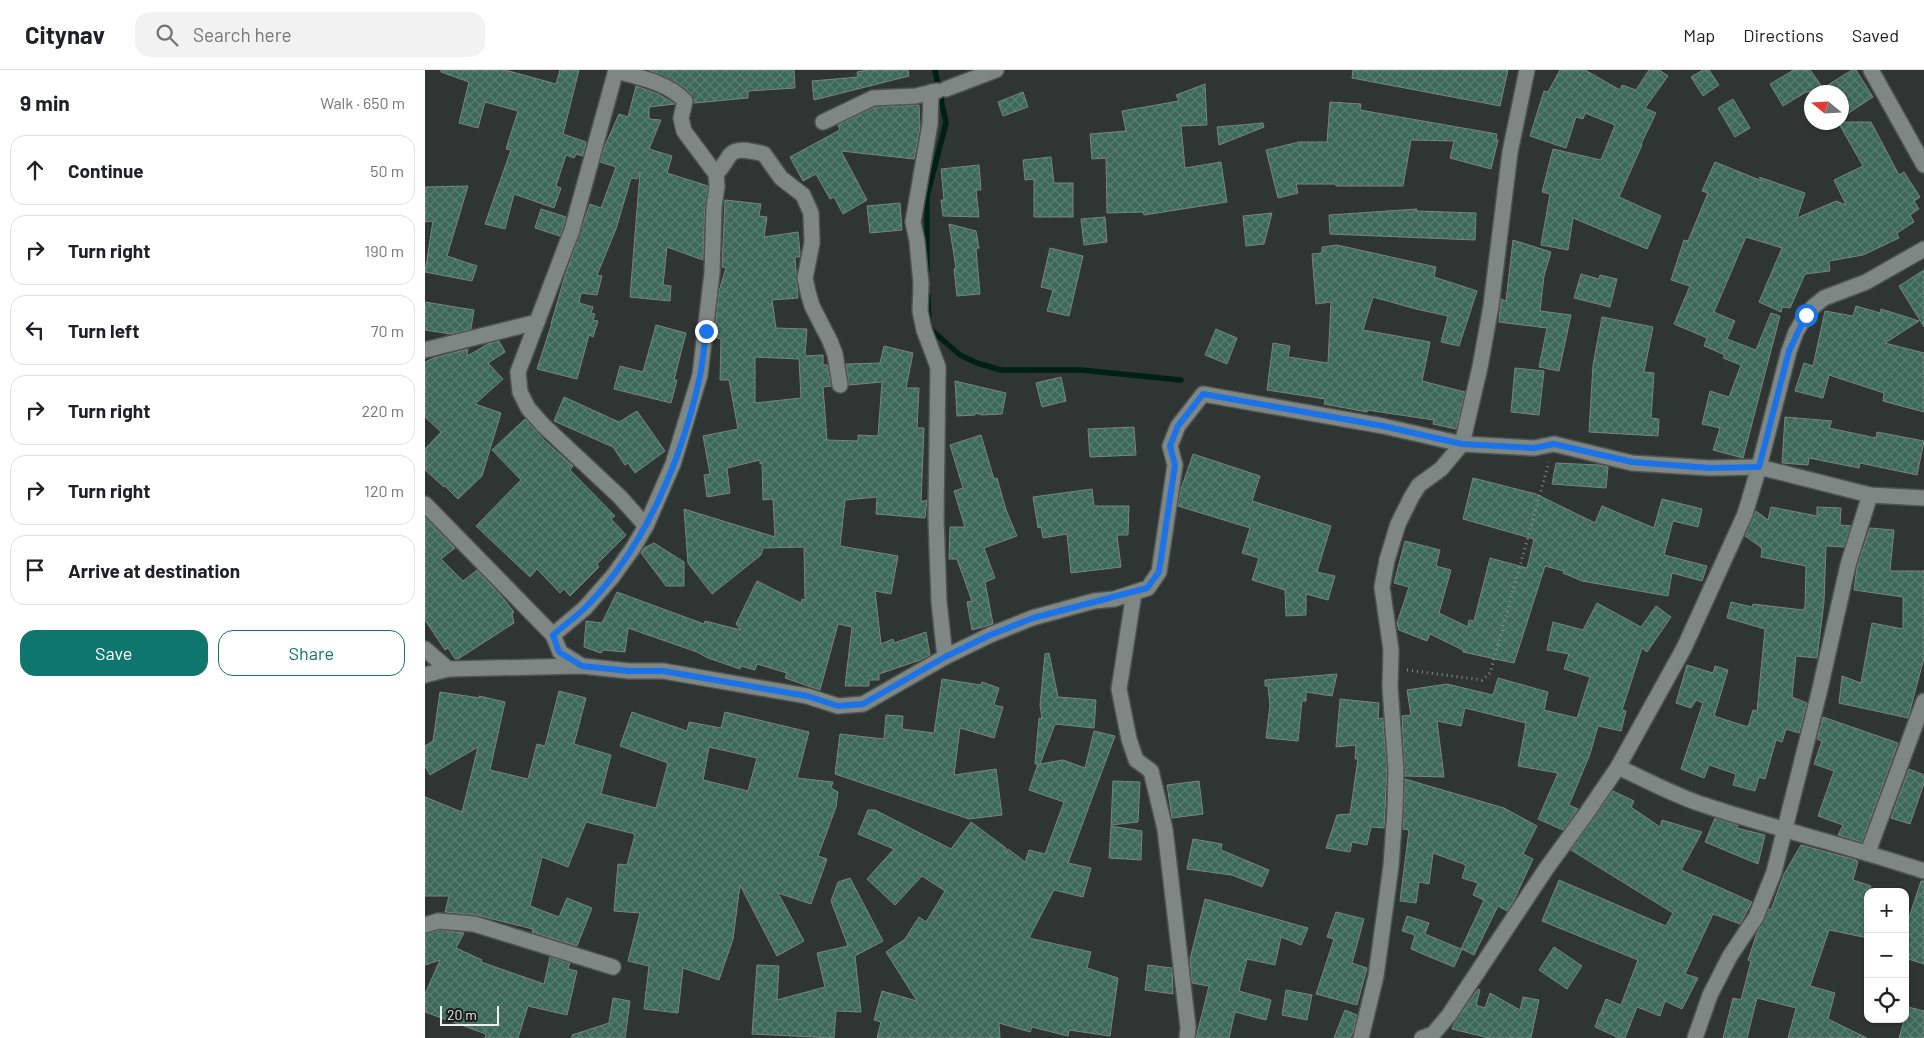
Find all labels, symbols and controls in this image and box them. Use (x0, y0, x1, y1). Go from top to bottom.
search box (135, 12, 485, 57)
text: Citynav (25, 20, 105, 49)
icon: search (153, 21, 181, 49)
text: Search here (193, 23, 292, 46)
text: Map (1683, 24, 1715, 46)
text: Directions (1743, 24, 1824, 46)
text: Saved (1852, 24, 1899, 46)
north arrow (1804, 85, 1849, 130)
text: 9 min (20, 90, 70, 115)
text: Walk · 650 m (320, 93, 405, 112)
icon: ahead (21, 156, 49, 184)
text: Continue (68, 159, 144, 182)
text: 50 m (370, 161, 404, 180)
icon: right (21, 236, 49, 264)
text: Turn right (68, 239, 150, 262)
text: 190 m (365, 241, 404, 260)
route start (1795, 304, 1818, 327)
icon: left (21, 316, 49, 344)
text: Turn left (68, 319, 139, 342)
route end (695, 320, 718, 343)
text: 70 m (371, 321, 404, 340)
icon: right (21, 396, 49, 424)
text: Turn right (68, 399, 150, 422)
text: 220 m (361, 401, 404, 420)
icon: right (21, 476, 49, 504)
text: Turn right (68, 479, 150, 502)
text: 120 m (364, 481, 404, 500)
icon: arrive (21, 556, 49, 584)
text: Arrive at destination (68, 559, 240, 582)
button: Save (20, 630, 208, 676)
button: Share (218, 630, 405, 676)
map controls (1864, 888, 1909, 1023)
button: + (1864, 888, 1909, 933)
button: − (1864, 933, 1909, 978)
button: locate (1864, 978, 1909, 1023)
scale bar (440, 1003, 499, 1026)
text: 20 m (447, 1006, 477, 1023)

